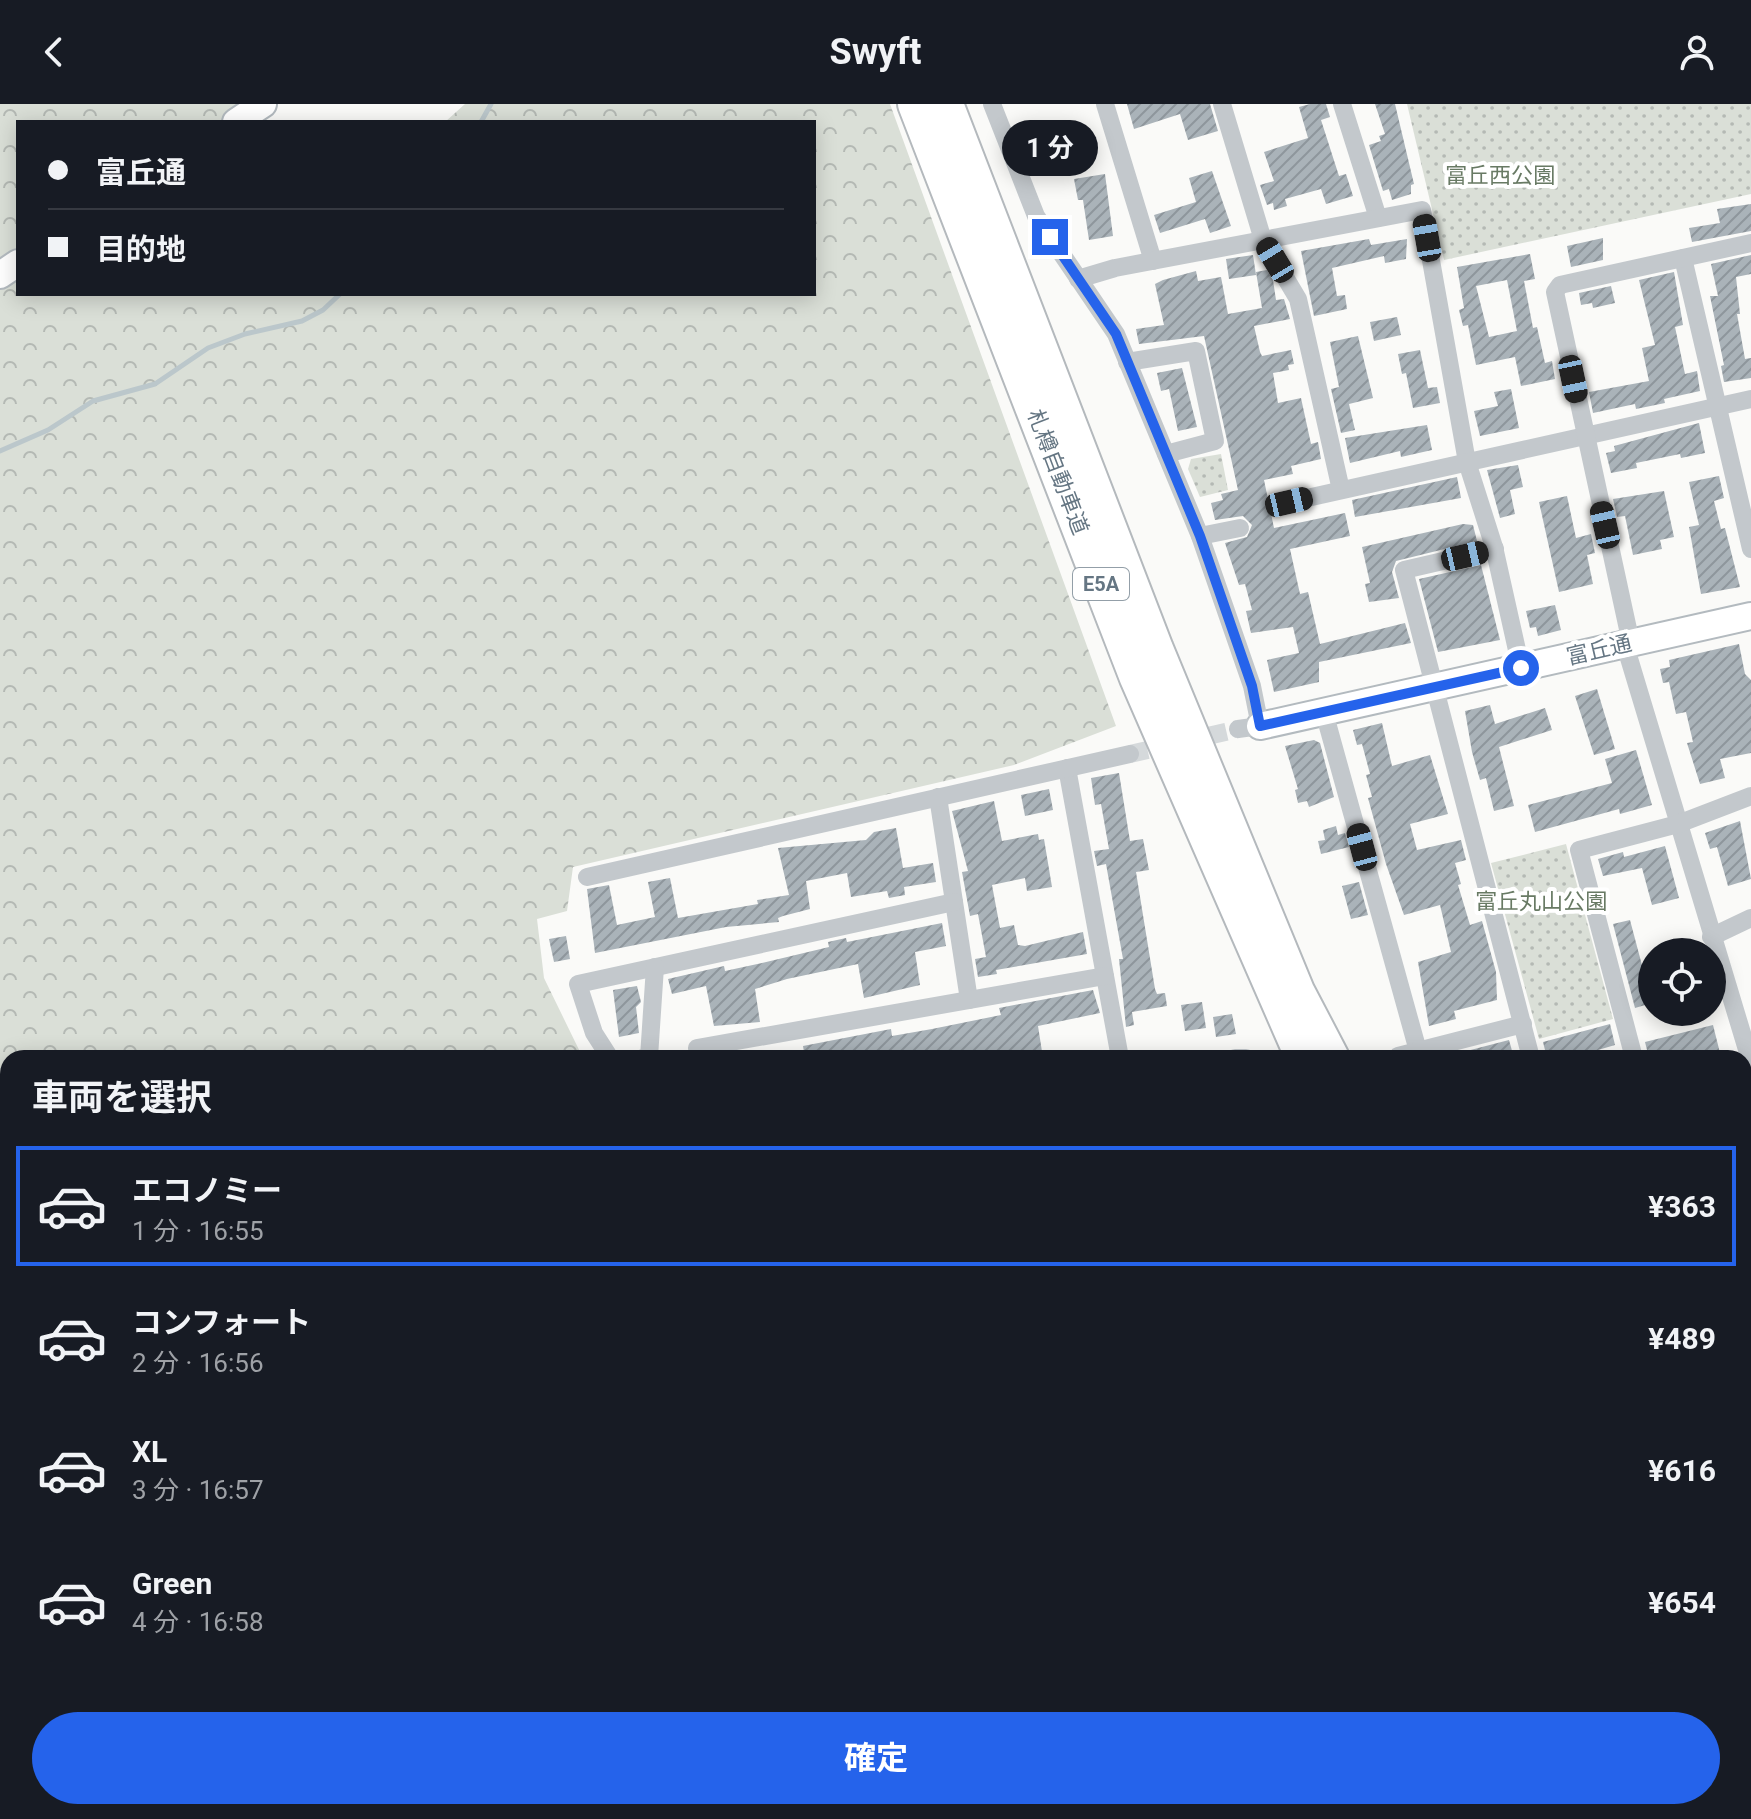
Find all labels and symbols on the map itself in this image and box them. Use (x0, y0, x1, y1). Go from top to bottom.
callout: 1 分 (1002, 121, 1098, 177)
park label: 富丘西公園 (1445, 163, 1555, 188)
car (1411, 212, 1443, 264)
route end (1032, 219, 1068, 255)
car (1252, 233, 1298, 287)
car (1556, 353, 1590, 405)
street label: 札樽自動車道 (1023, 406, 1093, 538)
car (1263, 485, 1315, 519)
car (1588, 499, 1622, 551)
car (1439, 539, 1491, 573)
road number: E5A (1073, 568, 1129, 600)
street label: 富丘通 (1564, 630, 1634, 670)
route start (1503, 650, 1539, 686)
car (1344, 821, 1380, 873)
park label: 富丘丸山公園 (1475, 889, 1607, 914)

